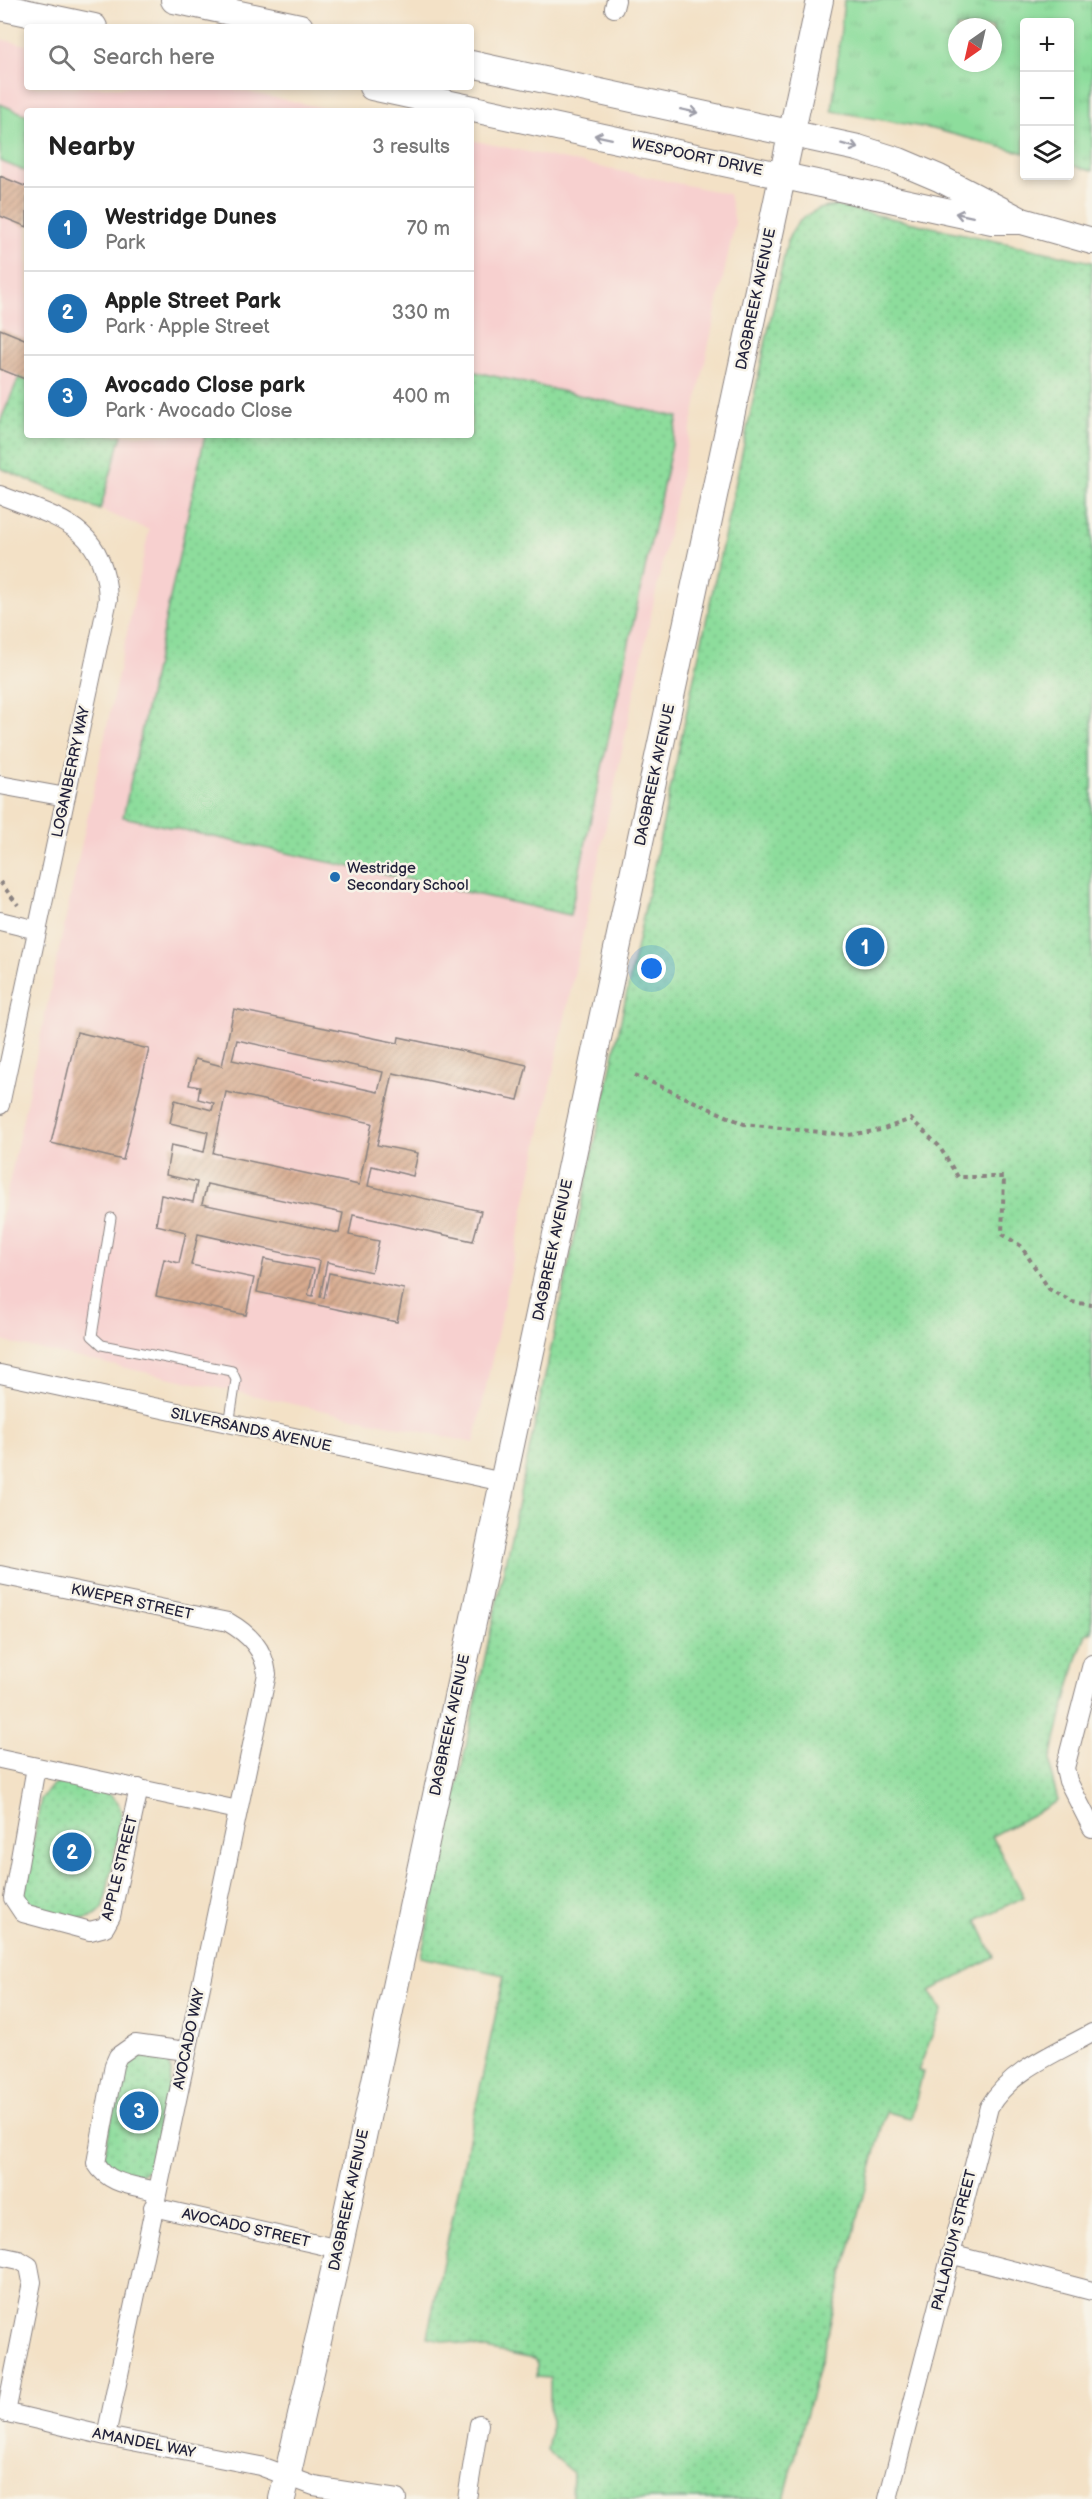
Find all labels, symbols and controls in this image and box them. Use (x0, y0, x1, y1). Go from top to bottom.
north arrow (948, 18, 1002, 72)
map controls (1020, 18, 1074, 180)
button: + (1020, 18, 1074, 72)
search box (24, 24, 474, 90)
icon: search (45, 41, 78, 74)
text: Search here (93, 44, 215, 71)
button: − (1020, 72, 1074, 126)
one-way arrow (678, 106, 698, 117)
button: layers (1020, 126, 1074, 180)
one-way arrow (594, 131, 613, 142)
text: Nearby (48, 132, 135, 163)
street label: WESPOORT DRIVE (630, 134, 765, 180)
text: 3 results (372, 135, 450, 159)
one-way arrow (840, 141, 859, 152)
text: Westridge Dunes (105, 204, 277, 231)
one-way arrow (955, 209, 974, 220)
text: 1 (63, 217, 72, 241)
text: 70 m (406, 217, 450, 241)
street label: DAGBREEK AVENUE (732, 226, 780, 371)
text: Park (105, 231, 145, 255)
text: Apple Street Park (105, 288, 281, 315)
text: 2 (62, 301, 73, 325)
text: 330 m (392, 301, 450, 325)
text: Park · Apple Street (105, 315, 270, 339)
text: Avocado Close park (105, 372, 305, 399)
text: 3 (62, 385, 73, 409)
text: 400 m (392, 385, 450, 409)
text: Park · Avocado Close (105, 399, 292, 423)
street label: DAGBREEK AVENUE (631, 702, 679, 847)
street label: LOGANBERRY WAY (48, 704, 94, 839)
place label: Westridge Secondary School (347, 859, 468, 895)
marker: Westridge Secondary School (328, 870, 342, 884)
pin: 1 (846, 924, 884, 970)
your location (637, 954, 666, 983)
street label: DAGBREEK AVENUE (529, 1177, 577, 1322)
street label: SILVERSANDS AVENUE (169, 1404, 333, 1456)
street label: KWEPER STREET (69, 1580, 195, 1624)
street label: DAGBREEK AVENUE (426, 1652, 474, 1797)
street label: APPLE STREET (98, 1814, 142, 1922)
pin: 2 (52, 1830, 92, 1874)
street label: AVOCADO WAY (169, 1987, 209, 2091)
pin: 3 (120, 2088, 158, 2134)
street label: DAGBREEK AVENUE (325, 2127, 373, 2272)
street label: PALLADIUM STREET (927, 2168, 981, 2312)
street label: AVOCADO STREET (180, 2204, 312, 2252)
street label: AMANDEL WAY (91, 2424, 197, 2462)

